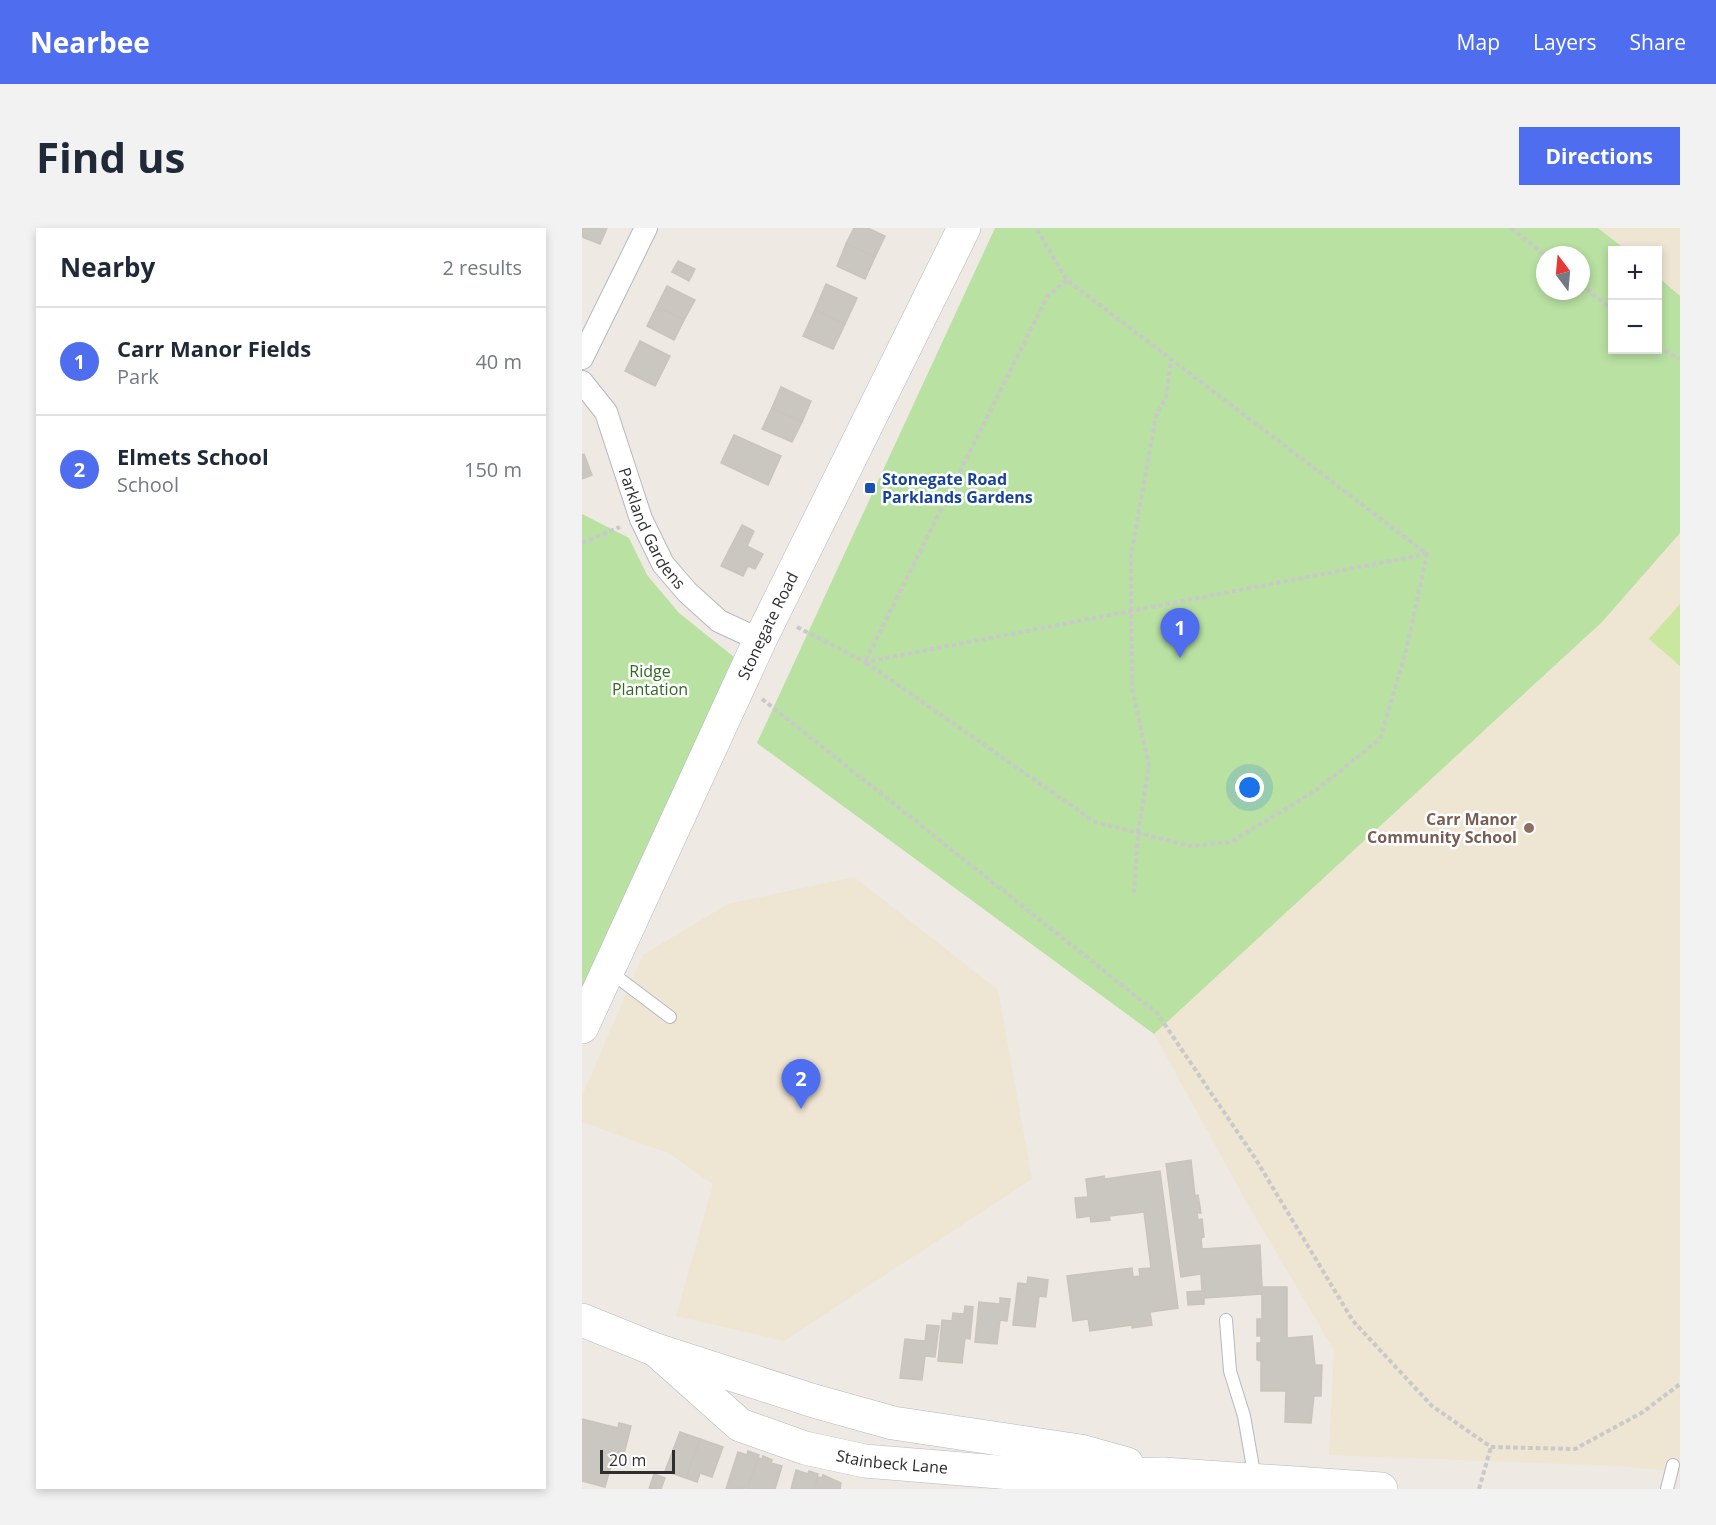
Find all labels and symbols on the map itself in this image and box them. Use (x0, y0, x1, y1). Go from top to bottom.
north arrow (1536, 246, 1590, 300)
street label: Parkland Gardens (614, 465, 691, 594)
place label: Stonegate Road Parklands Gardens (882, 468, 1033, 508)
marker: Stonegate Road Parklands Gardens (863, 481, 877, 495)
street label: Stonegate Road (732, 568, 803, 683)
pin: 1 (1160, 608, 1200, 658)
park label: Ridge Plantation (612, 660, 688, 700)
your location (1235, 773, 1264, 802)
place label: Carr Manor Community School (1367, 808, 1517, 848)
marker: Carr Manor Community School (1522, 821, 1536, 835)
pin: 2 (782, 1060, 820, 1109)
street label: Stainbeck Lane (834, 1444, 949, 1479)
scale bar (600, 1447, 675, 1474)

